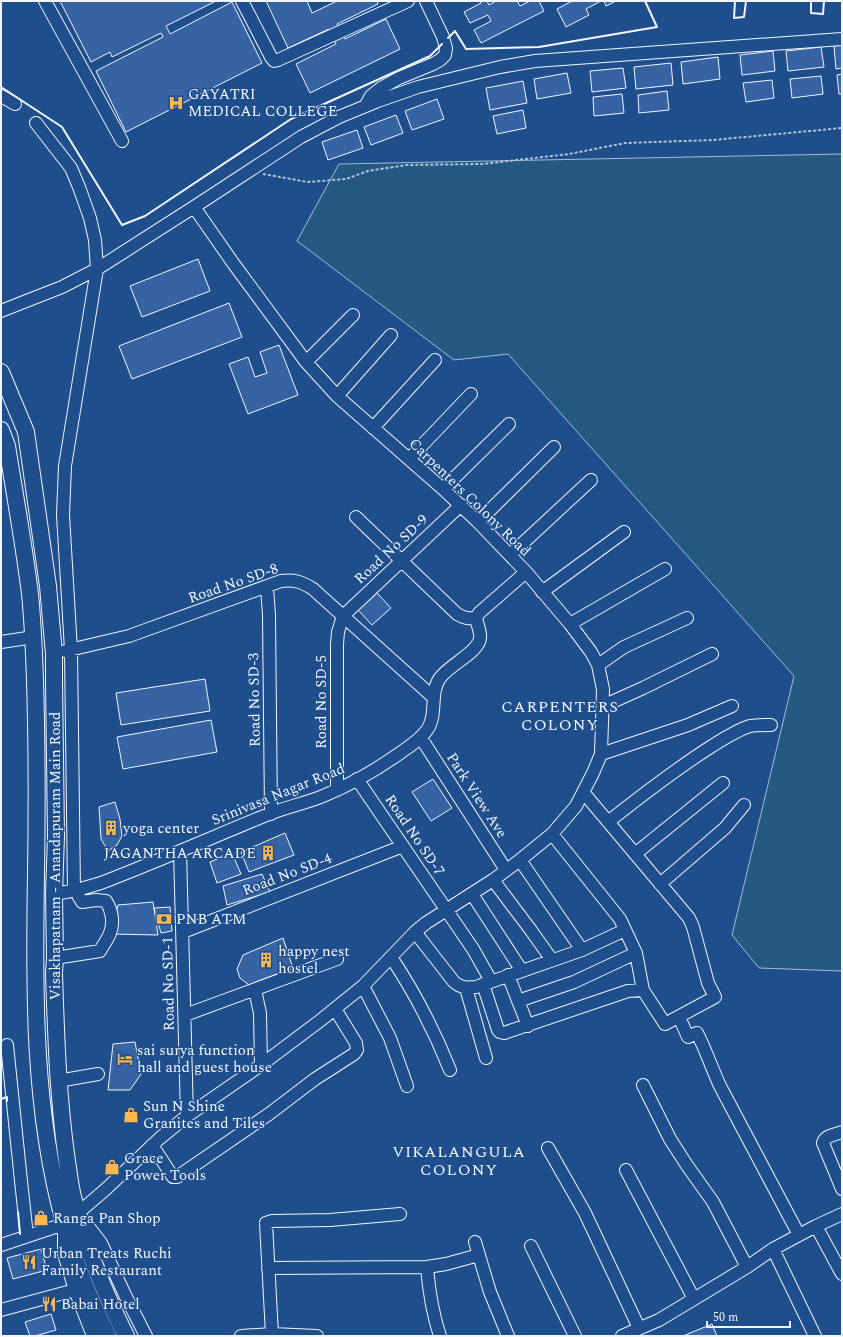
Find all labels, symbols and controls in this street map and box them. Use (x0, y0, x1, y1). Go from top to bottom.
place label: GAYATRI MEDICAL COLLEGE (188, 83, 337, 123)
hospital icon: GAYATRI MEDICAL COLLEGE (167, 94, 185, 112)
street label: Carpenters Colony Road (403, 433, 536, 562)
street label: Road No SD-9 (349, 509, 434, 590)
street label: Road No SD-8 (185, 557, 281, 610)
street label: Road No SD-3 (242, 652, 267, 747)
street label: Road No SD-5 (310, 655, 333, 749)
district label: CARPENTERS COLONY (501, 695, 619, 737)
street label: Visakhapatnam - Anandapuram Main Road (44, 712, 67, 1000)
street label: Park View Ave (440, 748, 513, 843)
street label: Srinivasa Nagar Road (208, 757, 348, 832)
street label: Road No SD-7 (379, 790, 450, 881)
place label: yoga center (122, 817, 199, 840)
building icon: yoga center (102, 819, 120, 837)
place label: JAGANTHA ARCADE (104, 842, 256, 865)
building icon: JAGANTHA ARCADE (259, 844, 277, 862)
street label: Road No SD-4 (239, 847, 336, 902)
place label: PNB ATM (176, 908, 246, 931)
bank icon: PNB ATM (155, 910, 173, 928)
street label: Road No SD-1 (156, 937, 181, 1031)
place label: happy nest hostel (278, 940, 350, 980)
building icon: happy nest hostel (257, 951, 275, 969)
place label: sai surya function hall and guest house (137, 1039, 272, 1079)
hotel icon: sai surya function hall and guest house (116, 1050, 134, 1068)
place label: Sun N Shine Granites and Tiles (143, 1095, 265, 1135)
shop icon: Sun N Shine Granites and Tiles (122, 1106, 140, 1124)
district label: VIKALANGULA COLONY (392, 1140, 526, 1182)
place label: Grace Power Tools (124, 1147, 206, 1187)
shop icon: Grace Power Tools (103, 1158, 121, 1176)
place label: Ranga Pan Shop (53, 1207, 161, 1230)
shop icon: Ranga Pan Shop (32, 1209, 50, 1227)
place label: Urban Treats Ruchi Family Restaurant (41, 1242, 172, 1282)
restaurant icon: Urban Treats Ruchi Family Restaurant (20, 1253, 38, 1271)
place label: Babai Hotel (61, 1293, 140, 1316)
restaurant icon: Babai Hotel (40, 1295, 58, 1313)
scale bar (707, 1303, 790, 1329)
text: 50 m (713, 1308, 738, 1327)

